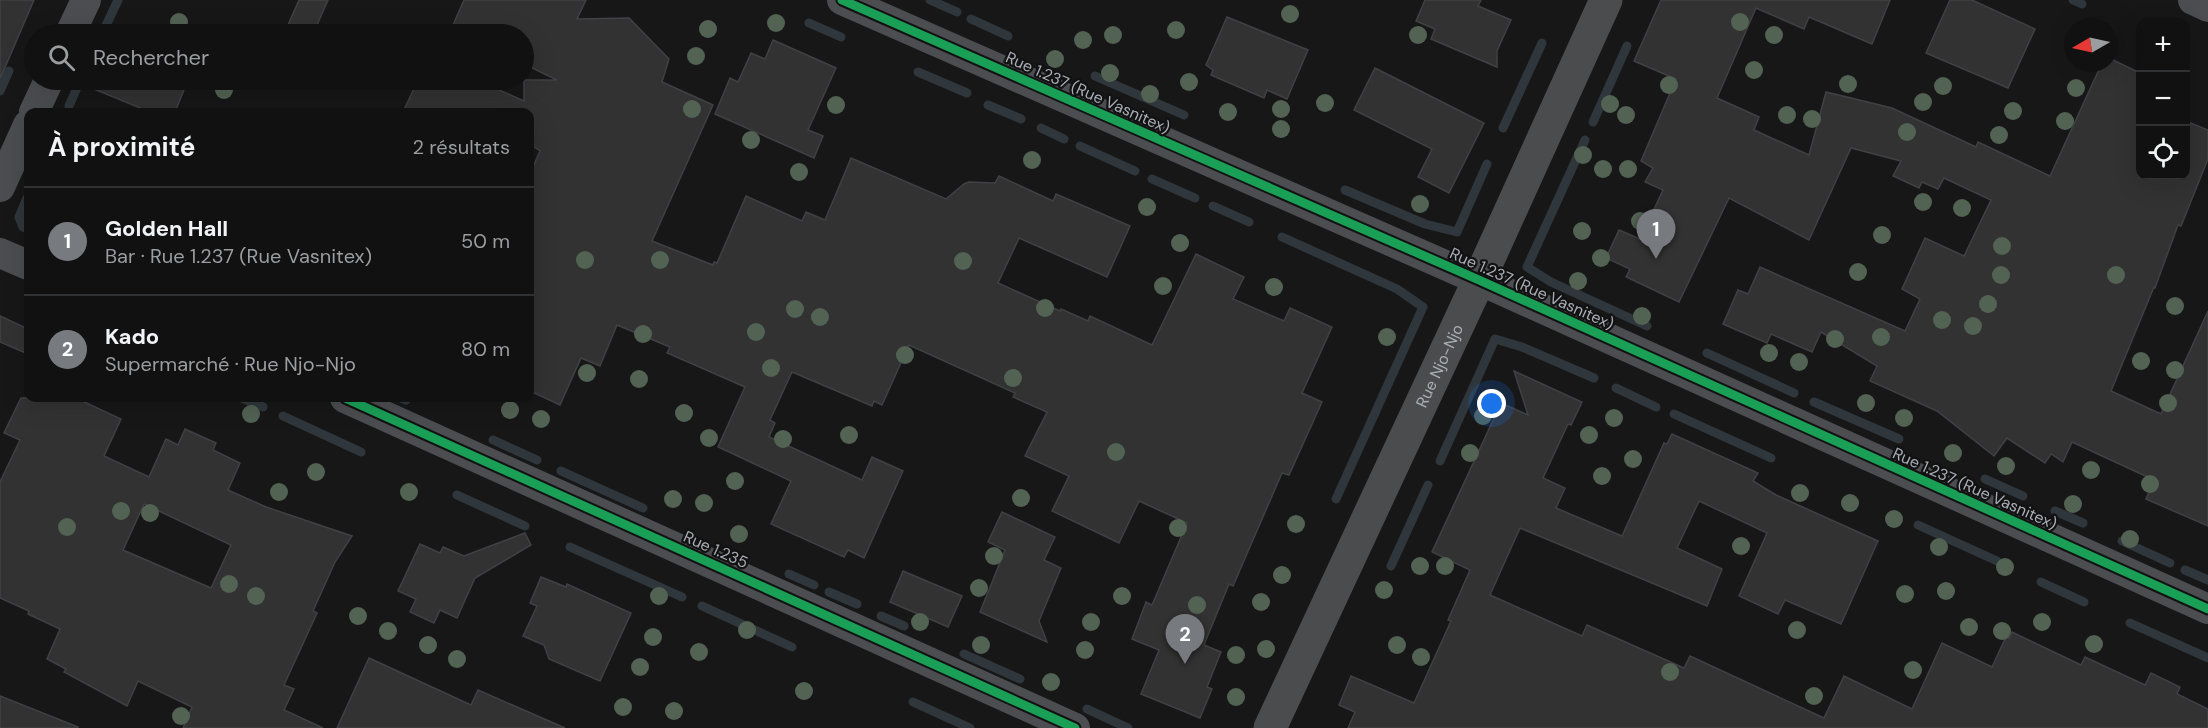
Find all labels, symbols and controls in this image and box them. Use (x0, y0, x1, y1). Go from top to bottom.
north arrow (2064, 18, 2118, 72)
map controls (2136, 18, 2190, 180)
button: + (2136, 18, 2190, 72)
search box (24, 24, 534, 90)
icon: search (45, 41, 78, 74)
text: Rechercher (93, 43, 209, 72)
street label: Rue 1.237 (Rue Vasnitex) (1002, 47, 1173, 138)
button: − (2136, 72, 2190, 126)
button: locate (2136, 126, 2190, 180)
text: À proximité (48, 130, 195, 164)
text: 2 résultats (413, 134, 510, 160)
pin: 1 (1636, 210, 1676, 259)
text: Golden Hall (105, 214, 228, 243)
text: 1 (64, 228, 71, 254)
text: 50 m (461, 228, 510, 254)
text: Bar · Rue 1.237 (Rue Vasnitex) (105, 243, 372, 269)
street label: Rue 1.237 (Rue Vasnitex) (1446, 243, 1617, 334)
street label: Rue Njo-Njo (1411, 321, 1468, 411)
text: Kado (105, 322, 159, 351)
text: 2 (62, 336, 73, 362)
text: 80 m (461, 336, 510, 362)
text: Supermarché · Rue Njo-Njo (105, 351, 356, 377)
your location (1477, 389, 1506, 418)
street label: Rue 1.237 (Rue Vasnitex) (1889, 443, 2060, 534)
street label: Rue 1.235 (680, 526, 751, 573)
pin: 2 (1166, 614, 1204, 664)

